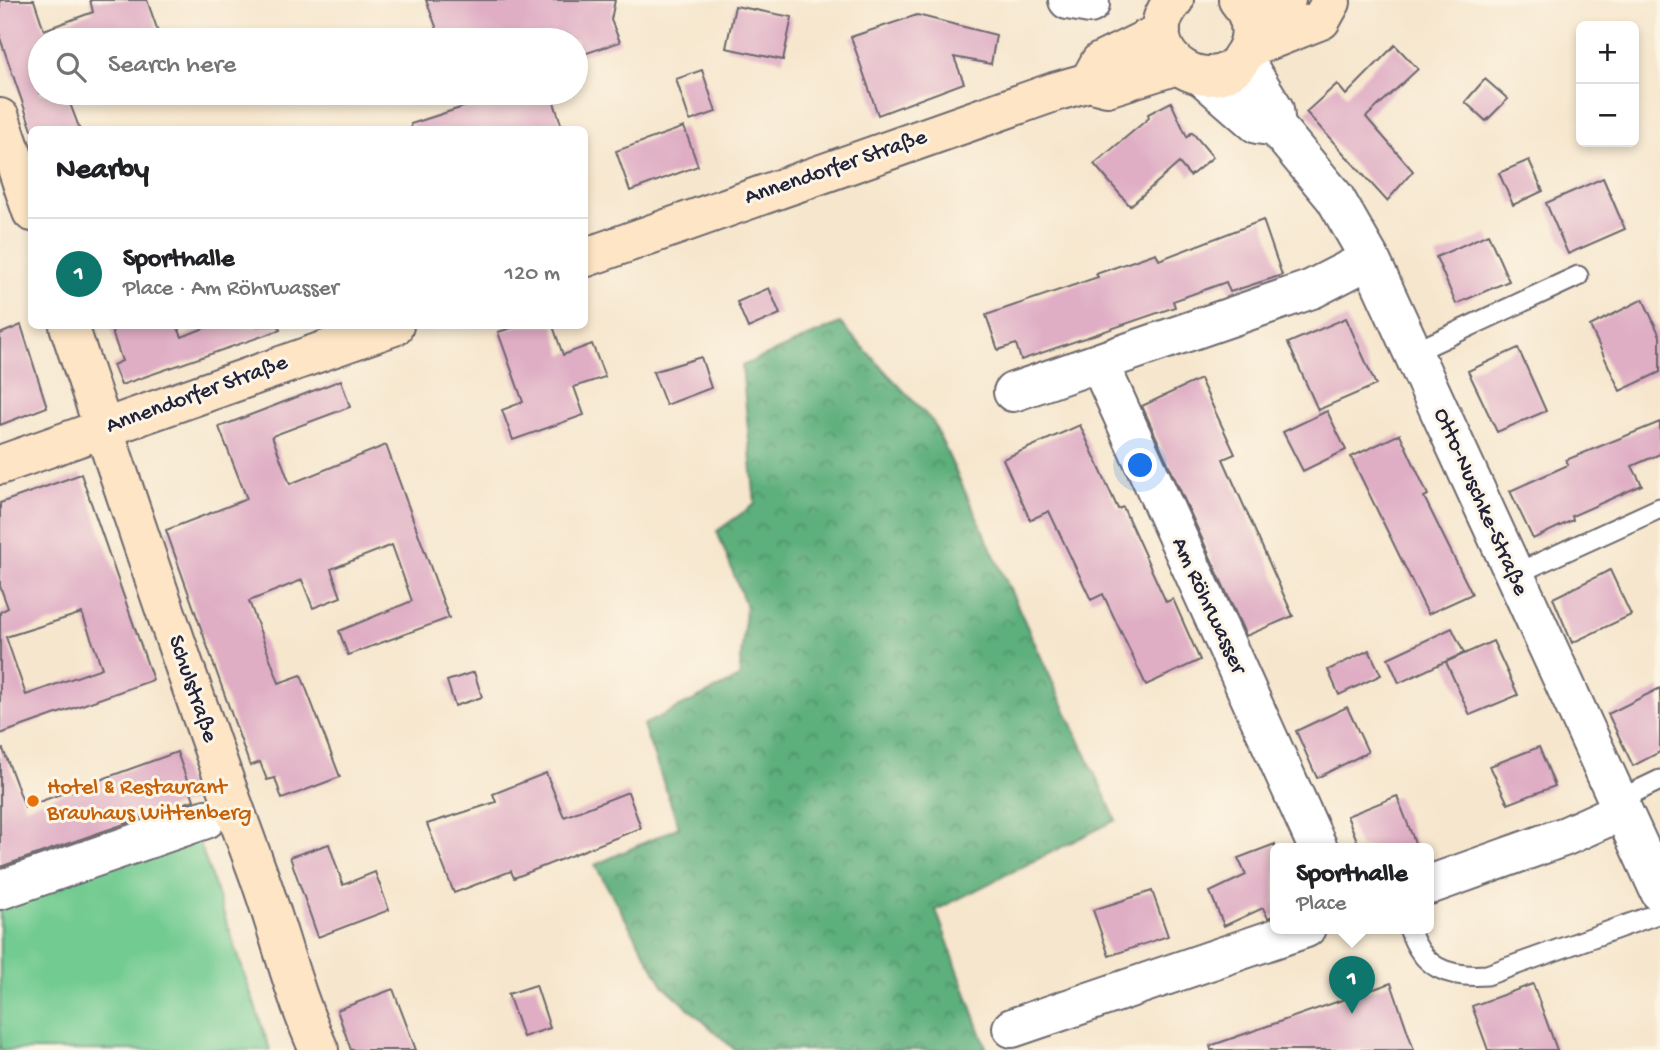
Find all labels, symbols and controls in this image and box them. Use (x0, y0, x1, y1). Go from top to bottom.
map controls (1576, 21, 1639, 147)
button: + (1576, 21, 1639, 84)
search box (28, 28, 588, 105)
icon: search (52, 48, 90, 86)
text: Search here (108, 51, 236, 82)
button: − (1576, 84, 1639, 147)
street label: Annendorfer Straße (741, 124, 932, 212)
text: Nearby (56, 154, 149, 189)
text: Sporthalle (123, 245, 234, 276)
text: 1 (74, 261, 84, 288)
text: 120 m (505, 261, 560, 288)
text: Place · Am Röhrwasser (123, 276, 339, 303)
street label: Annendorfer Straße (103, 349, 292, 440)
street label: Otto-Nuschke-Straße (1427, 404, 1534, 601)
your location (1123, 448, 1157, 482)
street label: Am Röhrwasser (1165, 534, 1252, 680)
street label: Schulstraße (161, 632, 223, 747)
place label: Hotel & Restaurant Brauhaus Wittenberg (46, 775, 252, 828)
marker: Hotel & Restaurant Brauhaus Wittenberg (25, 793, 41, 809)
popup (1270, 843, 1434, 934)
text: Sporthalle (1296, 860, 1408, 891)
text: Place (1296, 891, 1346, 918)
pin: 1 (1329, 956, 1375, 1014)

